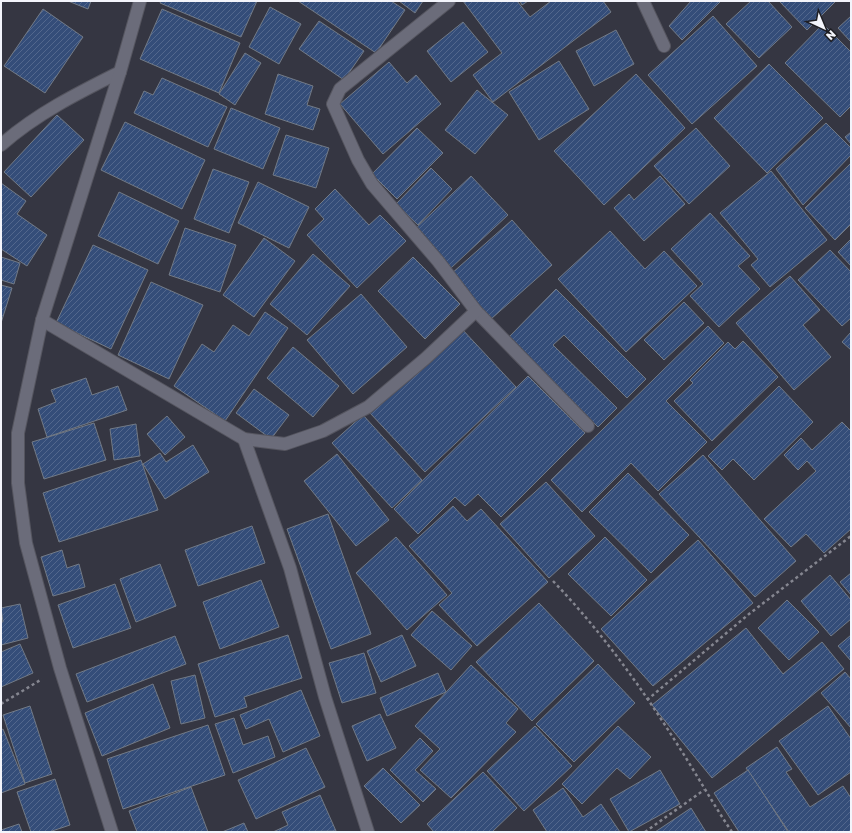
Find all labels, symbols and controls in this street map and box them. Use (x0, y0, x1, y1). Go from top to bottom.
north arrow (804, 8, 844, 48)
text: N (824, 28, 839, 43)

